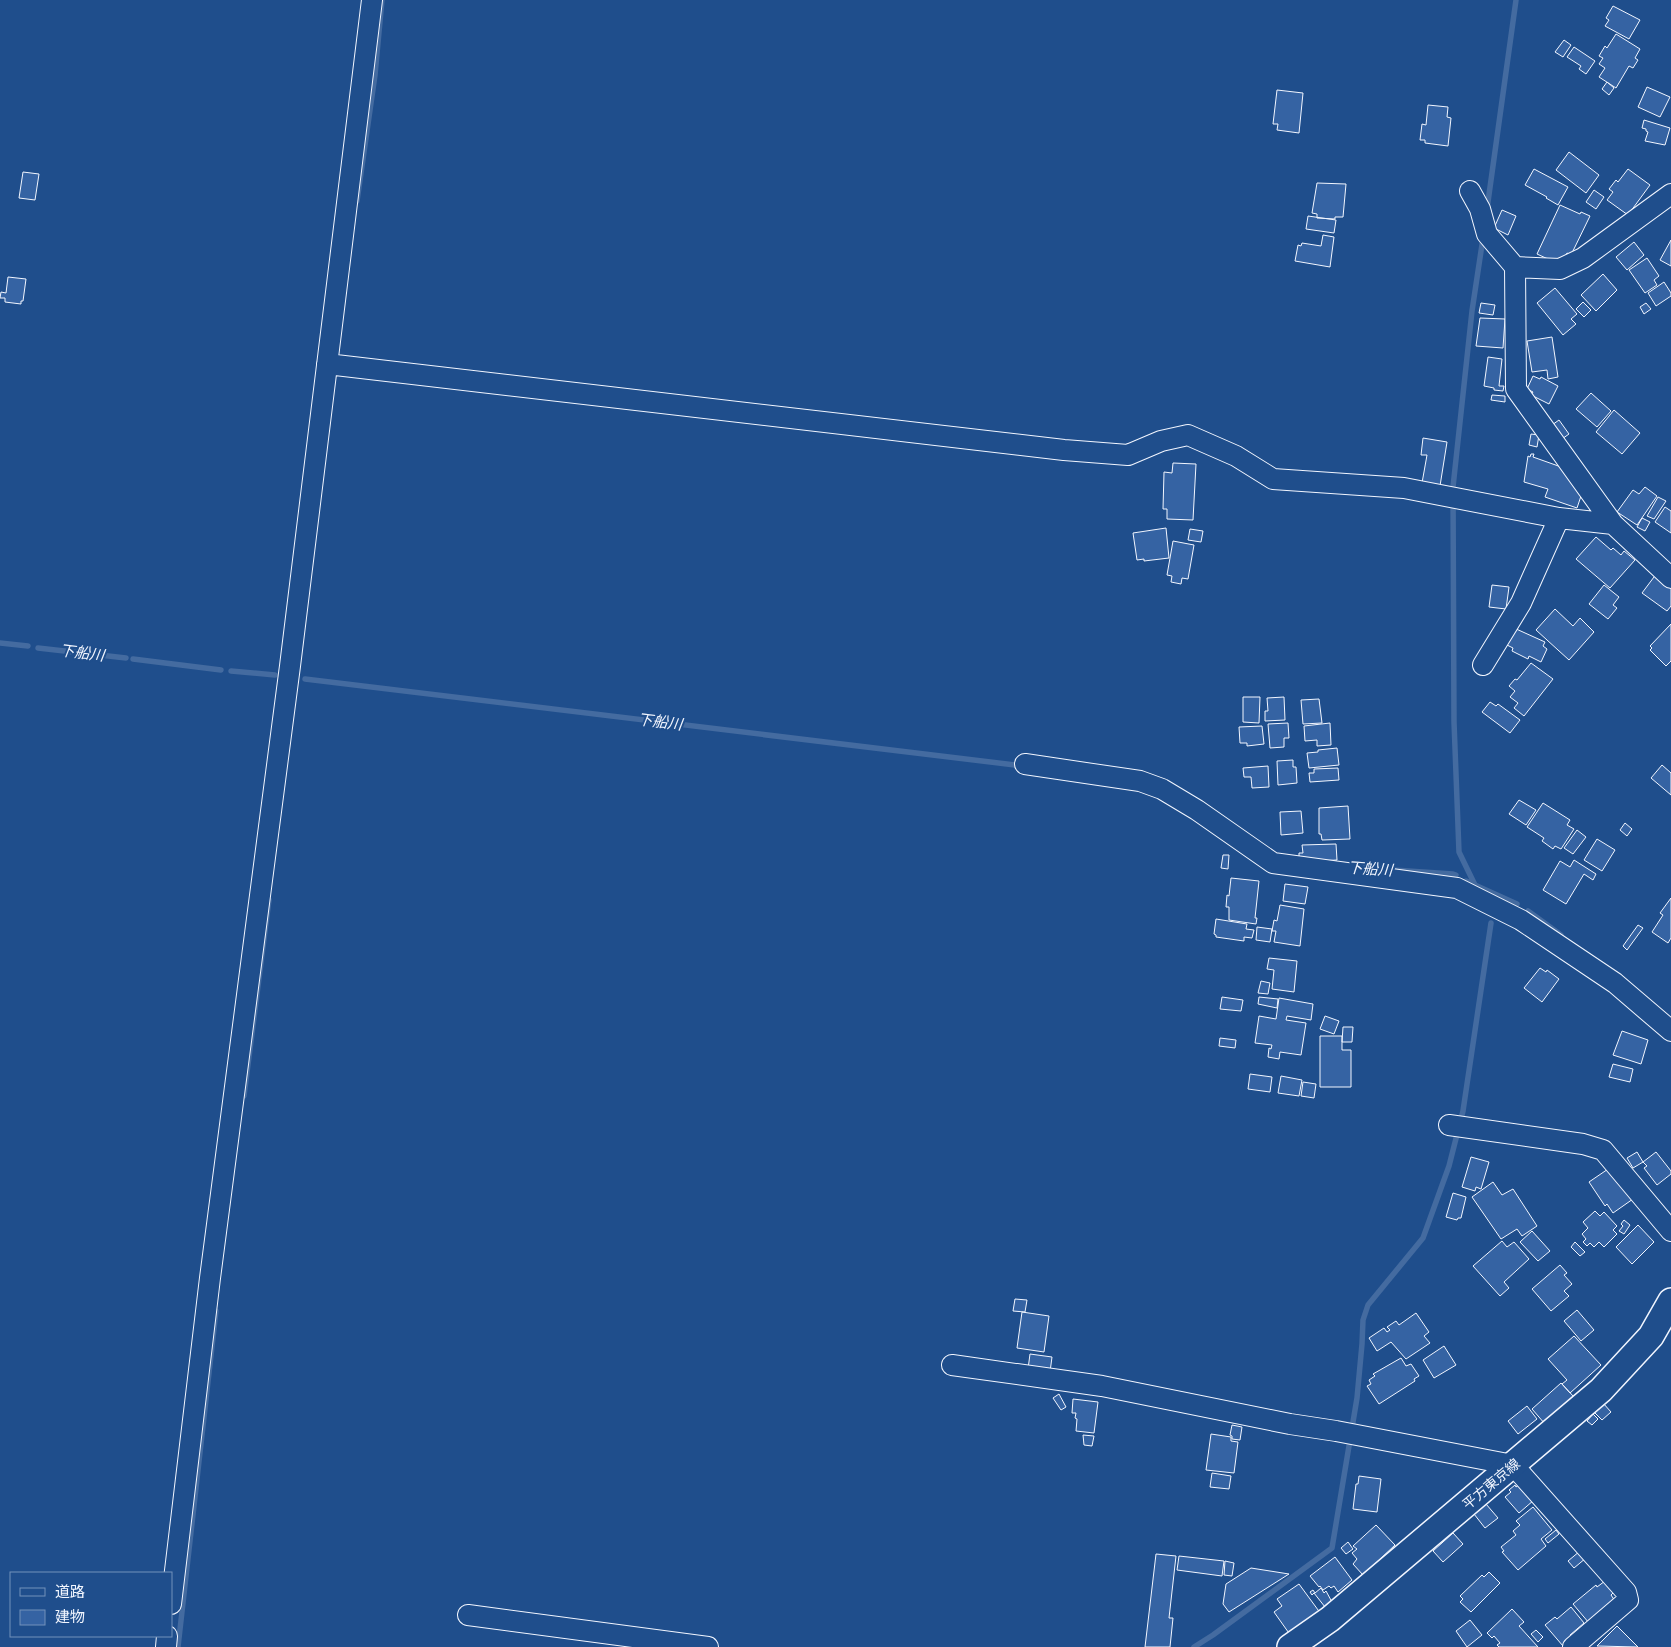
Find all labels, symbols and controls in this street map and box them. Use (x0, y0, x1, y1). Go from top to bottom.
water label: 下船川 (58, 640, 108, 666)
water label: 下船川 (636, 709, 686, 735)
water label: 下船川 (1347, 857, 1395, 881)
street label: 平方東京線 (1458, 1455, 1524, 1513)
legend (10, 1572, 172, 1637)
text: 道路 (55, 1582, 85, 1602)
text: 建物 (55, 1607, 85, 1627)

